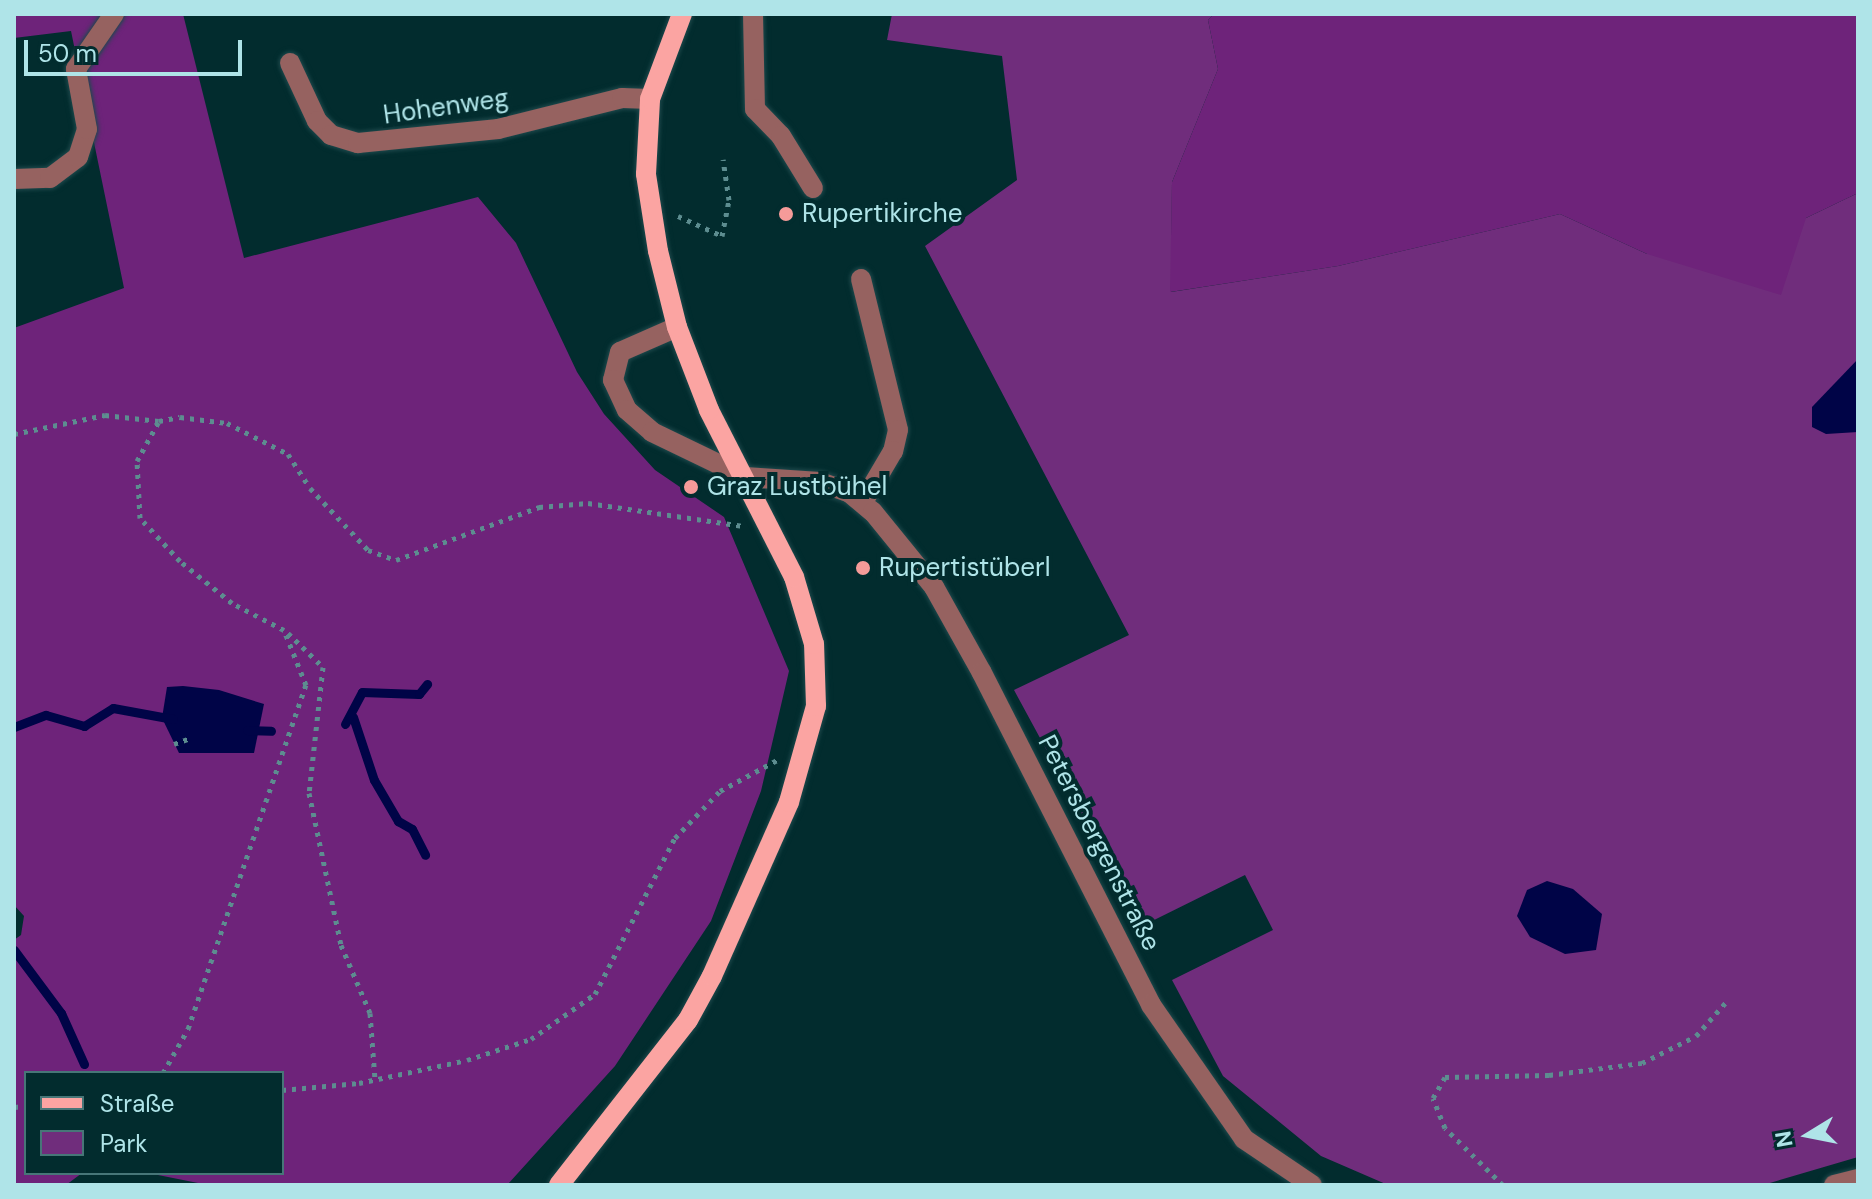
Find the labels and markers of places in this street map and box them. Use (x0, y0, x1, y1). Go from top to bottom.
place label: Rupertikirche (802, 198, 962, 230)
marker: Rupertikirche (777, 205, 795, 223)
place label: Graz Lustbühel (707, 471, 887, 503)
marker: Graz Lustbühel (682, 478, 700, 496)
place label: Rupertistüberl (879, 552, 1050, 584)
marker: Rupertistüberl (854, 559, 872, 577)

